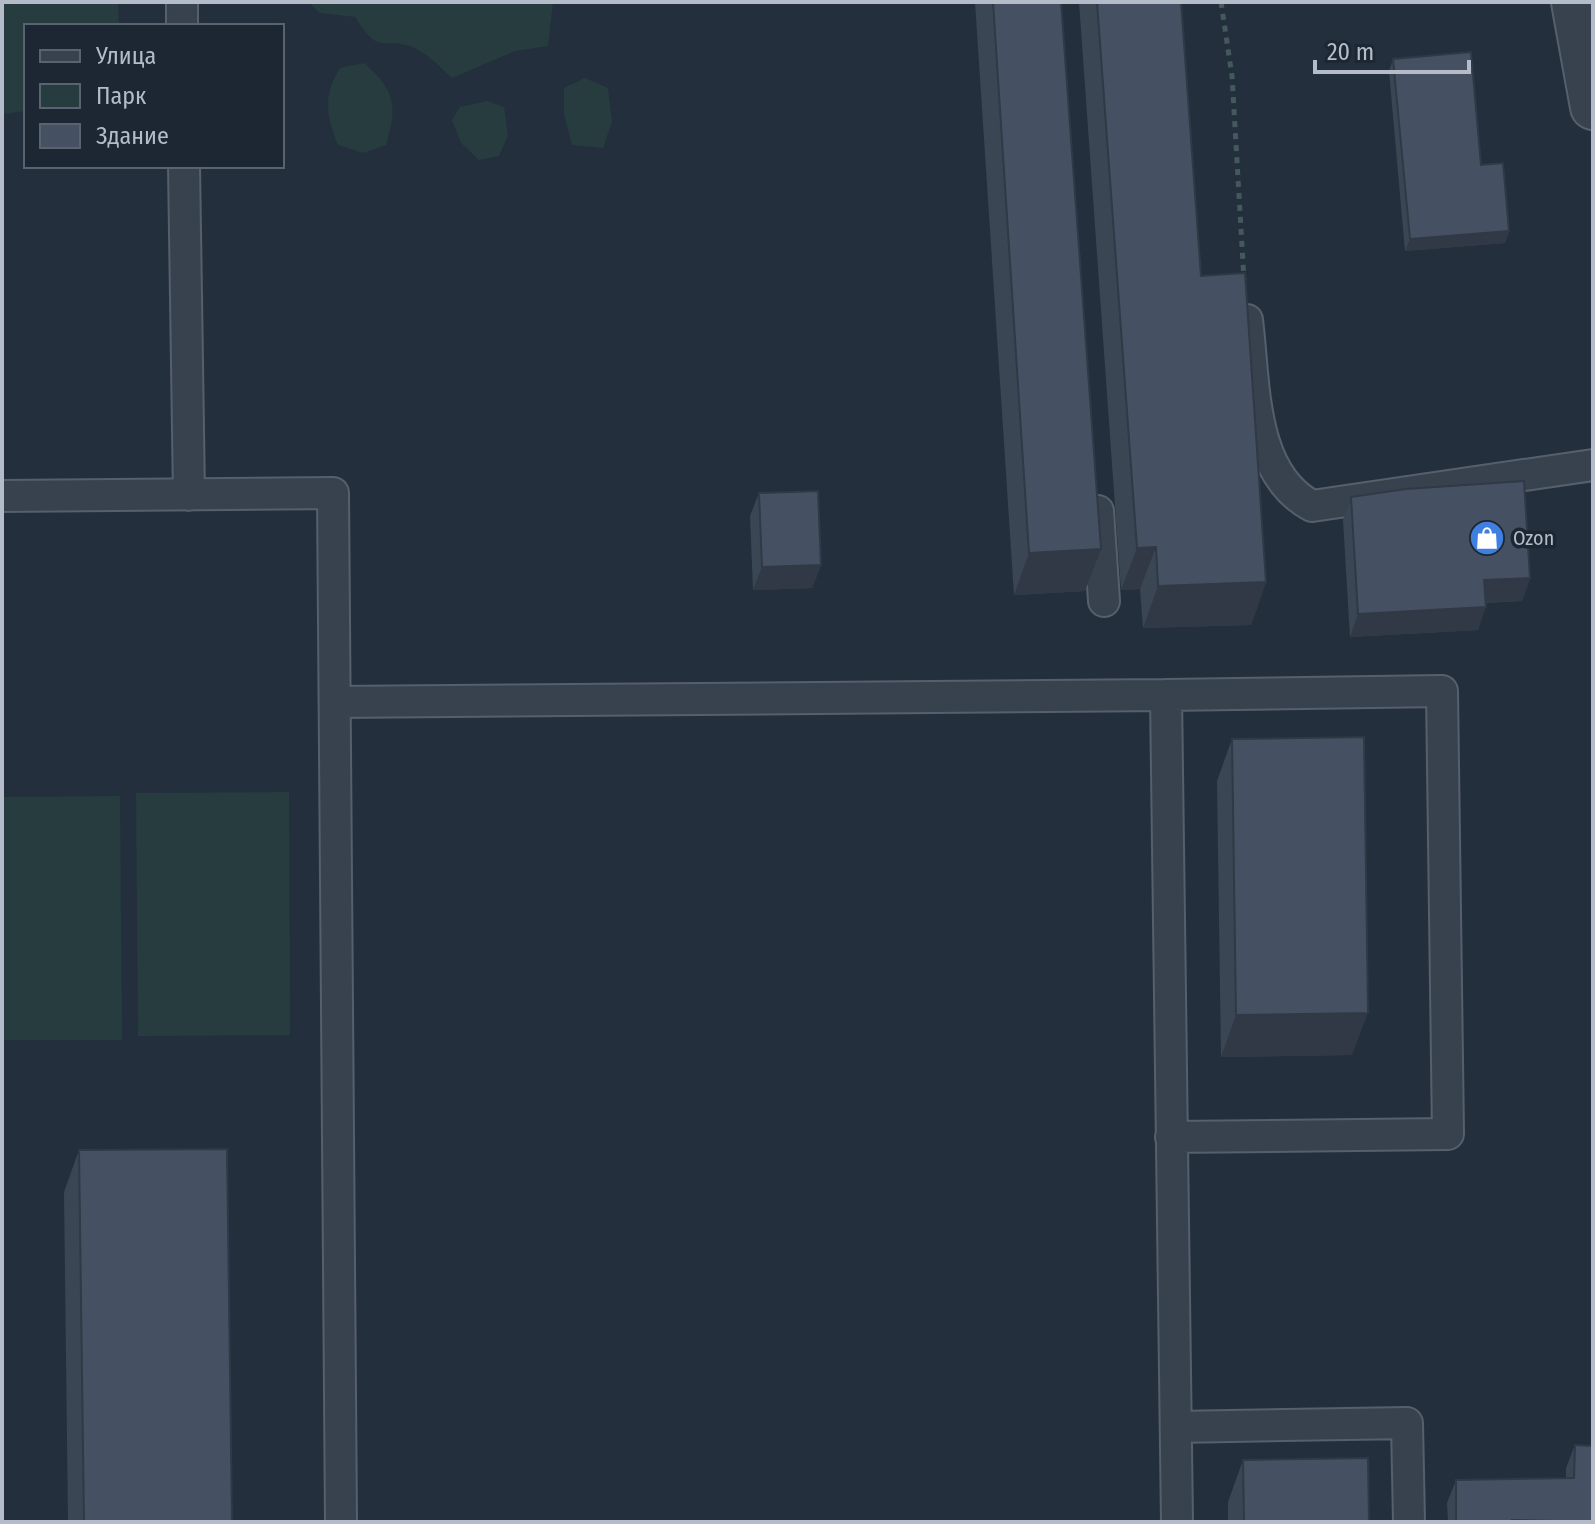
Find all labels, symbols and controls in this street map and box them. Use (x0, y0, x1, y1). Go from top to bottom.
legend (24, 24, 284, 168)
scale bar (1315, 24, 1469, 74)
text: 20 m (1327, 38, 1374, 66)
text: Улица (95, 42, 156, 70)
text: Парк (96, 82, 147, 110)
text: Здание (96, 122, 169, 150)
shop icon: Ozon (1468, 519, 1506, 557)
place label: Ozon (1513, 526, 1554, 550)

